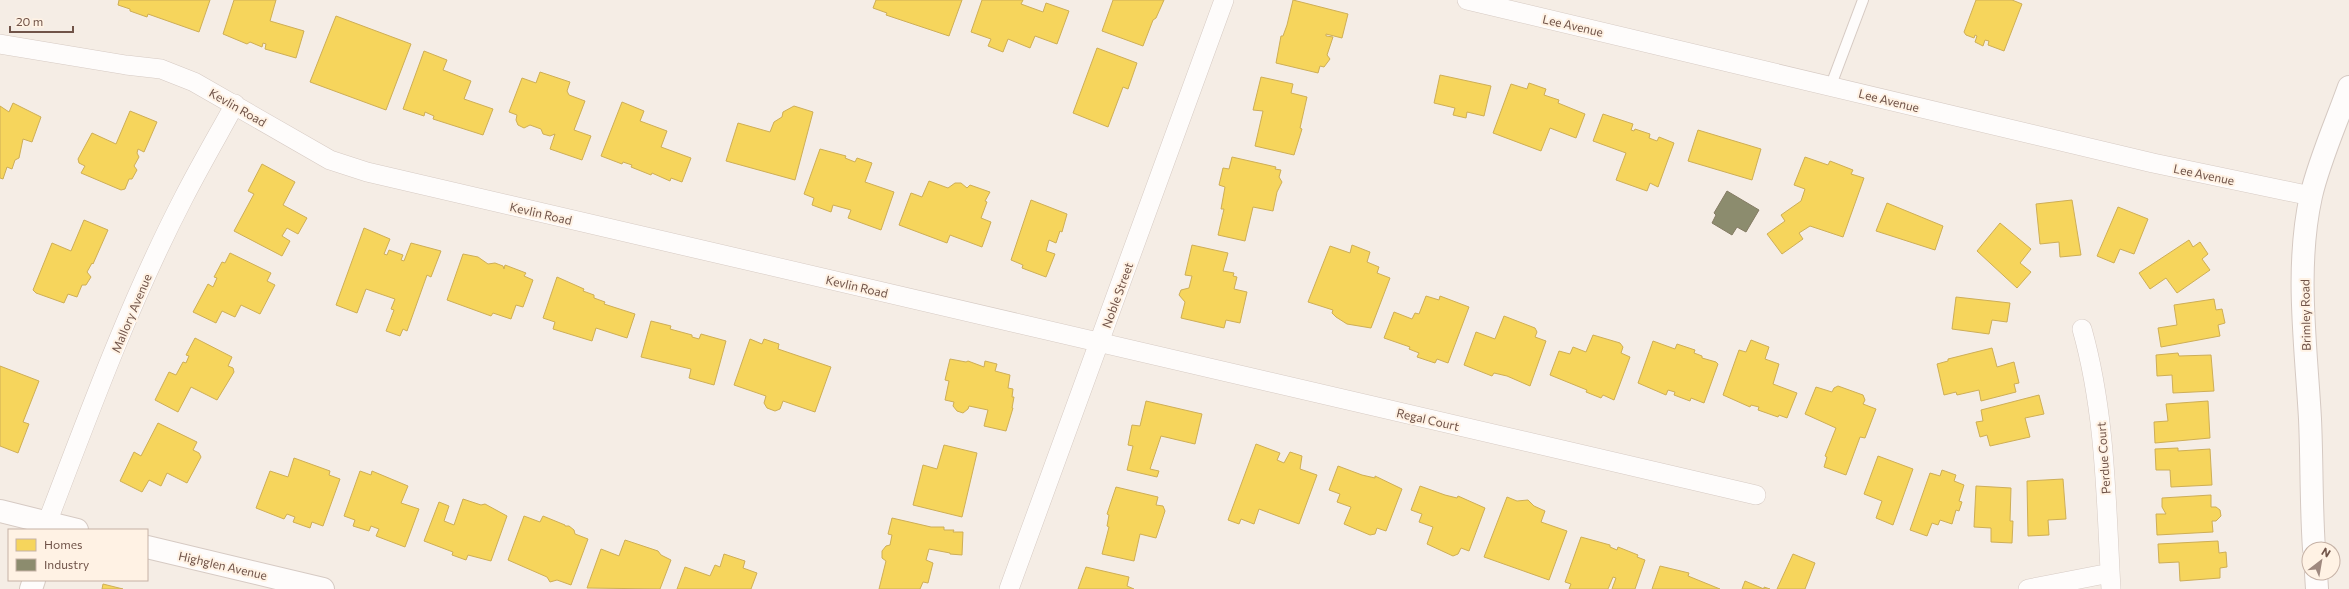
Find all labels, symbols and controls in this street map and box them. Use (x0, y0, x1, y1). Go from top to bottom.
scale bar (10, 8, 73, 34)
street label: Lee Avenue (1541, 11, 1605, 39)
text: 20 m (16, 14, 43, 28)
street label: Kevlin Road (207, 85, 269, 129)
street label: Lee Avenue (1857, 86, 1921, 114)
street label: Lee Avenue (2172, 161, 2236, 187)
street label: Kevlin Road (509, 199, 573, 227)
street label: Noble Street (1099, 260, 1135, 330)
street label: Mallory Avenue (108, 272, 154, 354)
street label: Kevlin Road (825, 272, 889, 300)
street label: Brimley Road (2297, 279, 2313, 351)
street label: Regal Court (1395, 405, 1461, 433)
street label: Perdue Court (2093, 421, 2113, 495)
legend (8, 529, 148, 581)
text: Homes (44, 537, 82, 551)
north arrow (2301, 541, 2341, 581)
text: N (2320, 544, 2333, 560)
street label: Highglen Avenue (177, 548, 269, 582)
text: Industry (44, 557, 89, 571)

